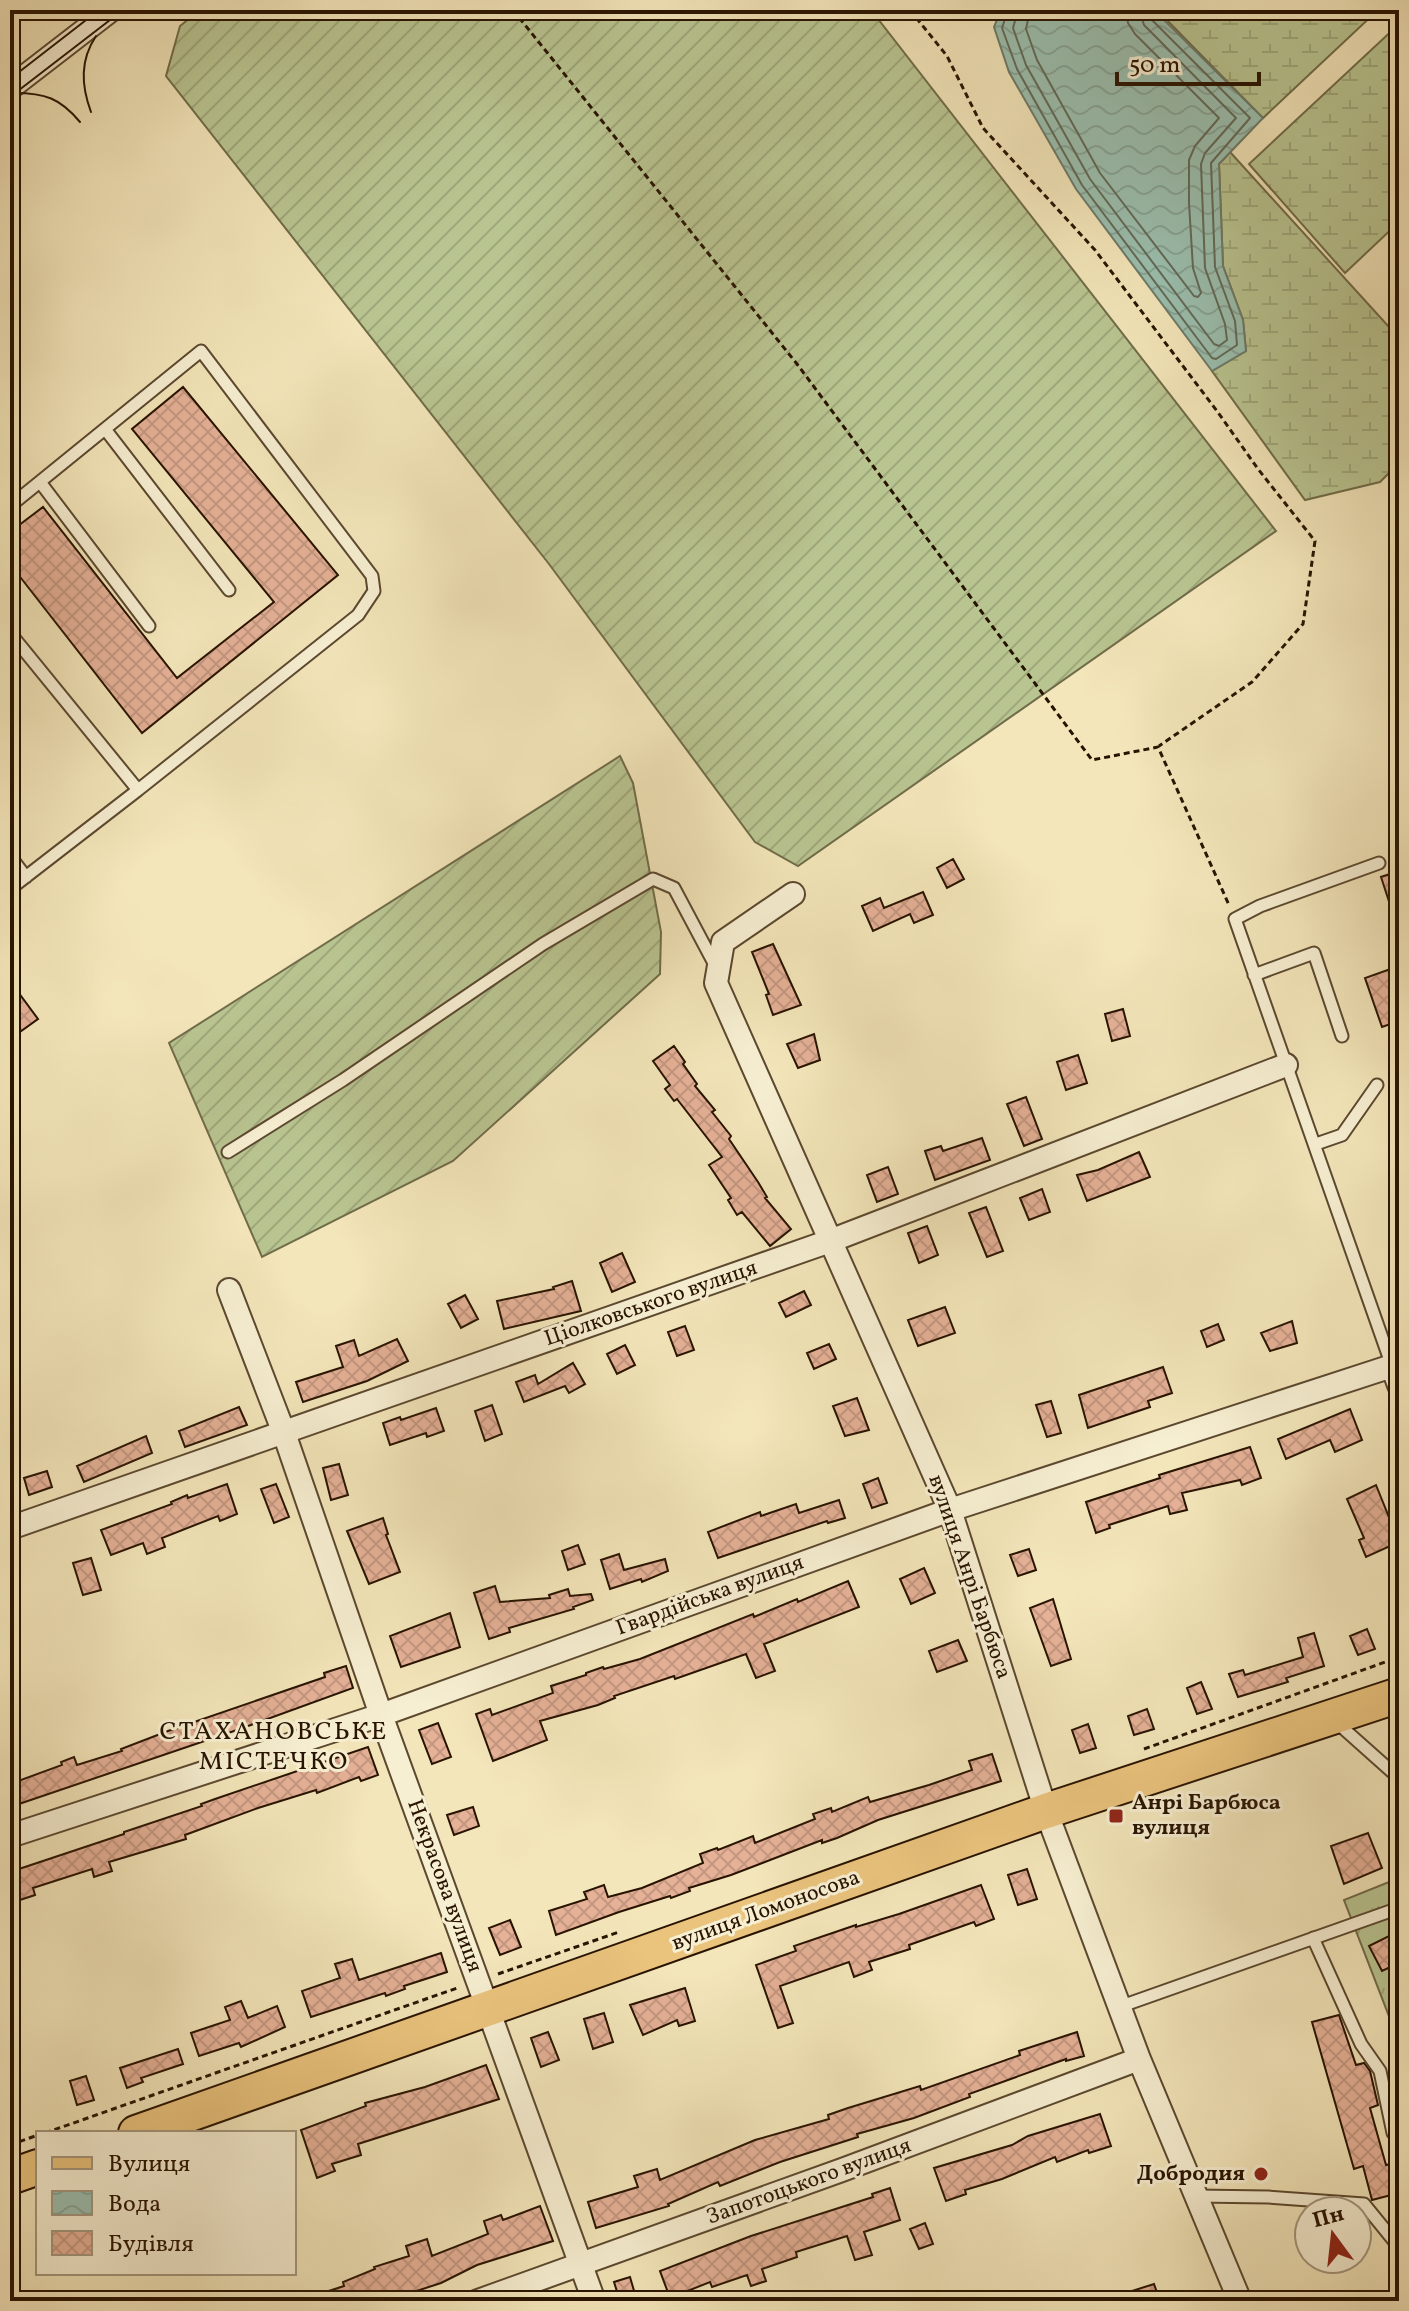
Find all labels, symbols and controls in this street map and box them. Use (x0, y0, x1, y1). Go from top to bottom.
scale bar (1117, 36, 1259, 86)
text: 50 m (1129, 49, 1181, 83)
street label: Ціолковського вулиця (540, 1253, 762, 1355)
street label: вулиця Анрі Барбюса (919, 1471, 1019, 1683)
street label: Гвардійська вулиця (612, 1548, 808, 1644)
district label: СТАХАНОВСЬКЕ МІСТЕЧКО (160, 1714, 388, 1780)
place label: Анрі Барбюса вулиця (1132, 1788, 1281, 1844)
street label: Некрасова вулиця (398, 1795, 490, 1977)
marker: Анрі Барбюса вулиця (1107, 1807, 1125, 1825)
street label: вулиця Ломоносова (668, 1863, 864, 1959)
legend (36, 2131, 296, 2275)
street label: Запотоцького вулиця (702, 2131, 916, 2233)
text: Вулиця (108, 2148, 190, 2182)
place label: Добродия (1137, 2159, 1245, 2190)
marker: Добродия (1252, 2165, 1270, 2183)
text: Вода (108, 2188, 161, 2222)
north arrow (1293, 2195, 1373, 2275)
text: Пн (1309, 2199, 1348, 2237)
text: Будівля (108, 2228, 194, 2262)

